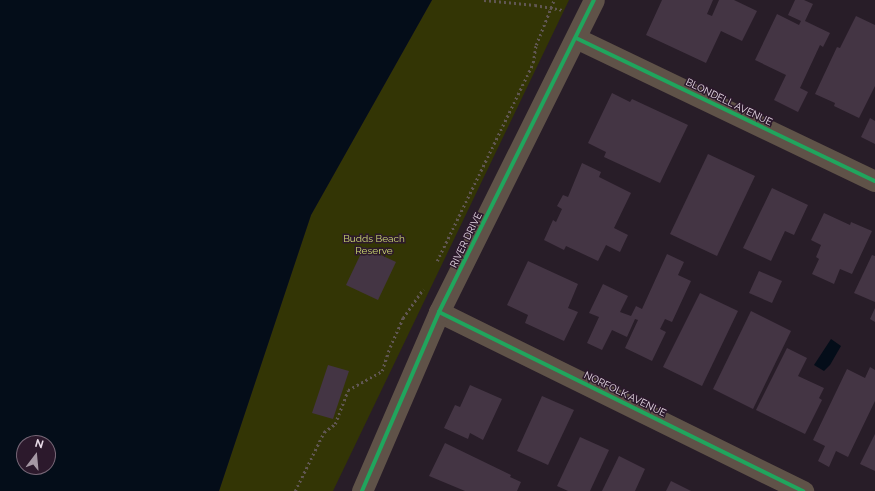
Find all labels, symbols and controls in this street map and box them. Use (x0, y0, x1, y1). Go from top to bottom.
street label: BLONDELL AVENUE (684, 76, 774, 128)
street label: RIVER DRIVE (447, 210, 485, 270)
park label: Budds Beach Reserve (343, 232, 405, 256)
street label: NORFOLK AVENUE (582, 369, 668, 419)
north arrow (16, 435, 56, 475)
text: N (33, 437, 45, 451)

